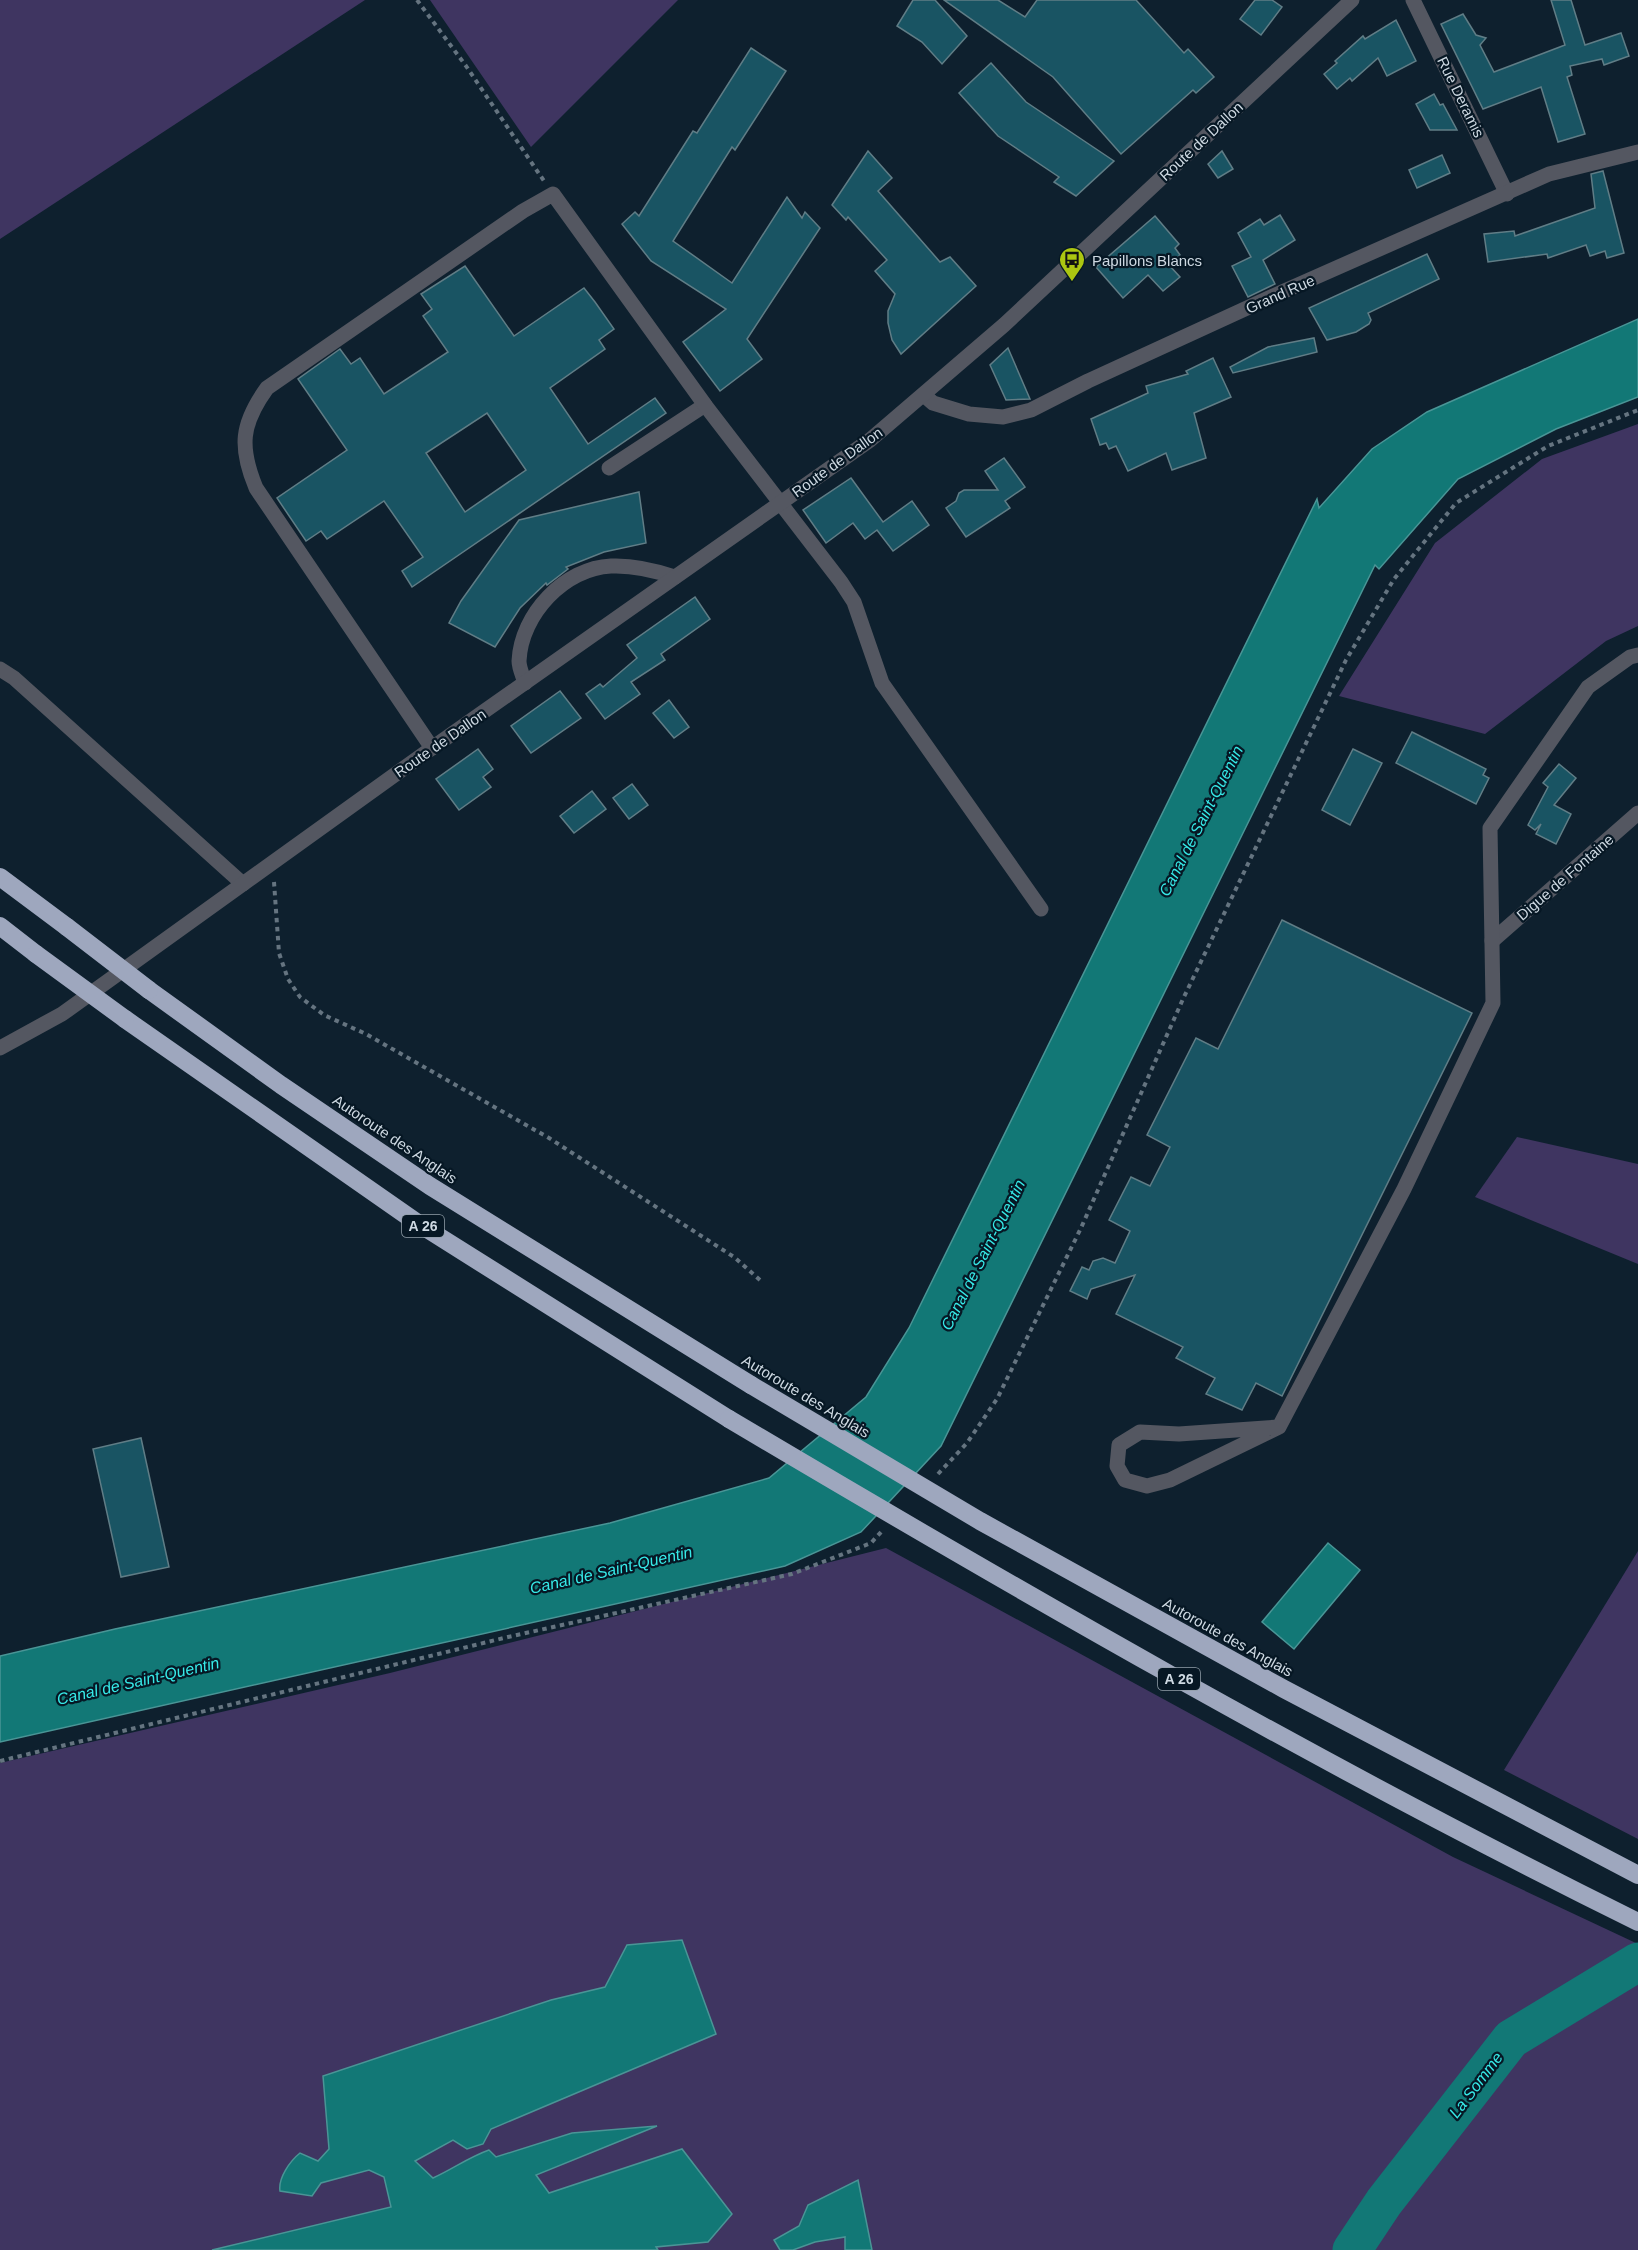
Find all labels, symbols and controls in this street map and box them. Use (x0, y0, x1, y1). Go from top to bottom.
street label: Rue Deramis (1434, 54, 1488, 140)
street label: Route de Dallon (1156, 98, 1246, 184)
bus stop icon: Papillons Blancs (1057, 245, 1087, 283)
place label: Papillons Blancs (1092, 252, 1202, 269)
street label: Grand Rue (1243, 271, 1317, 317)
street label: Route de Dallon (788, 424, 886, 500)
street label: Route de Dallon (391, 705, 489, 781)
water label: Canal de Saint-Quentin (1156, 743, 1246, 899)
street label: Digue de Fontaine (1513, 830, 1617, 924)
street label: Autoroute des Anglais (330, 1091, 460, 1187)
water label: Canal de Saint-Quentin (938, 1177, 1028, 1333)
road number: A 26 (402, 1215, 444, 1237)
street label: Autoroute des Anglais (739, 1351, 873, 1441)
water label: Canal de Saint-Quentin (528, 1543, 694, 1597)
street label: Autoroute des Anglais (1160, 1594, 1296, 1680)
water label: Canal de Saint-Quentin (55, 1654, 221, 1708)
road number: A 26 (1158, 1668, 1200, 1690)
water label: La Somme (1446, 2049, 1506, 2121)

